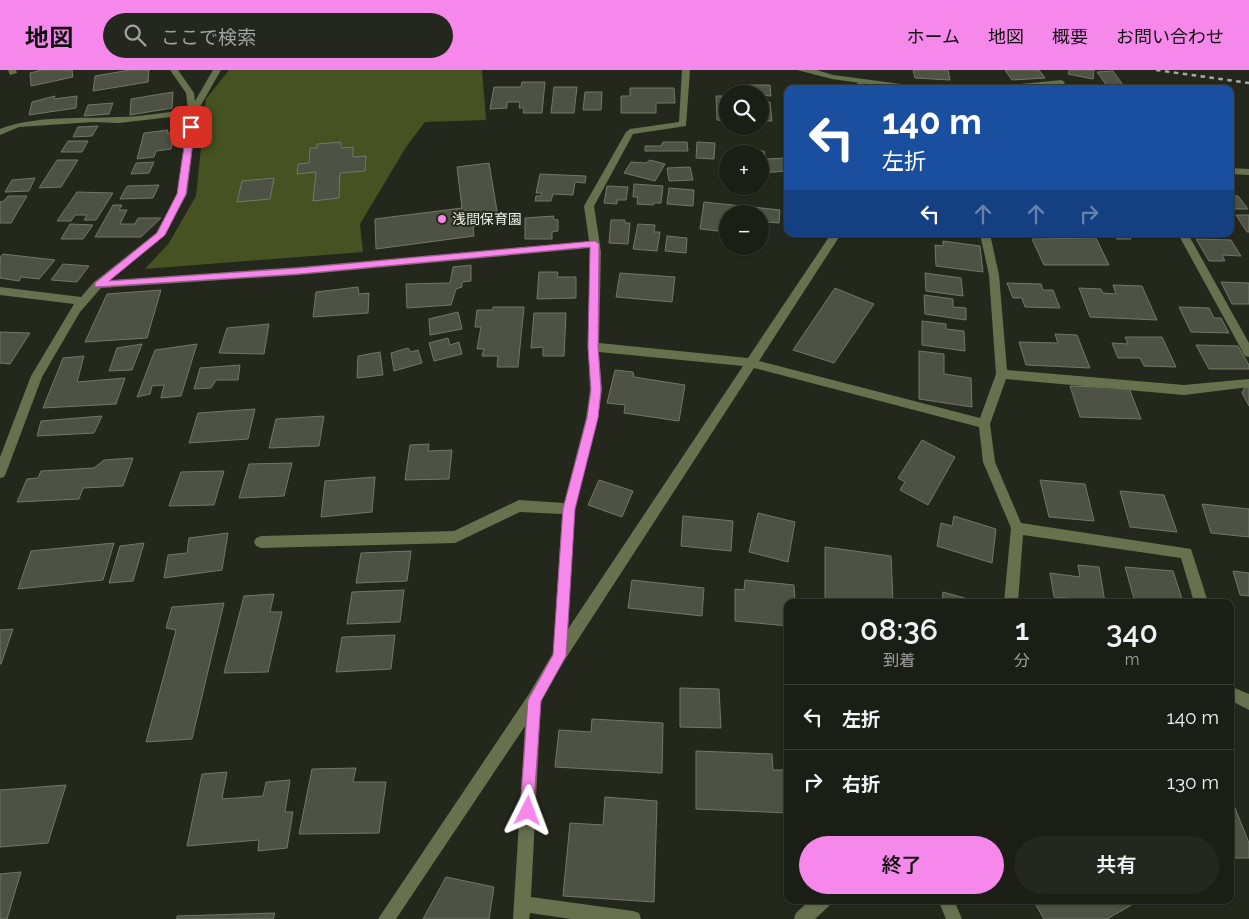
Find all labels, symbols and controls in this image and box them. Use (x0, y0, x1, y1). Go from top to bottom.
search box (103, 13, 453, 58)
icon: search (121, 21, 149, 49)
text: 地図 (25, 23, 73, 52)
text: ここで検索 (161, 26, 256, 48)
text: ホーム (907, 26, 960, 47)
text: 地図 (988, 26, 1024, 47)
text: 概要 (1052, 26, 1088, 47)
text: お問い合わせ (1116, 26, 1224, 47)
map controls (719, 85, 769, 255)
button: search (719, 85, 769, 135)
text: 140 m (882, 101, 982, 142)
icon: left (799, 105, 864, 170)
pin (170, 106, 212, 148)
icon: arrive (177, 113, 205, 141)
button: + (719, 145, 769, 195)
text: 左折 (882, 148, 926, 174)
icon: left (916, 200, 944, 228)
icon: ahead (969, 200, 997, 228)
icon: ahead (1022, 200, 1050, 228)
icon: right (1075, 200, 1103, 228)
button: − (719, 205, 769, 255)
place label: 浅間保育園 (452, 211, 522, 227)
marker: 浅間保育園 (436, 213, 448, 225)
text: 08:36 (860, 612, 938, 647)
text: 1 (1015, 612, 1029, 647)
text: 340 (1106, 615, 1158, 650)
text: m (1125, 650, 1139, 669)
text: 到着 (883, 651, 915, 670)
text: 分 (1014, 651, 1030, 670)
icon: left (799, 703, 827, 731)
text: 140 m (1167, 706, 1219, 728)
text: 左折 (842, 708, 880, 730)
icon: right (799, 768, 827, 796)
text: 130 m (1167, 771, 1219, 793)
text: 右折 (842, 773, 880, 795)
position arrow (501, 784, 553, 836)
button: 終了 (799, 836, 1004, 894)
button: 共有 (1014, 836, 1219, 894)

